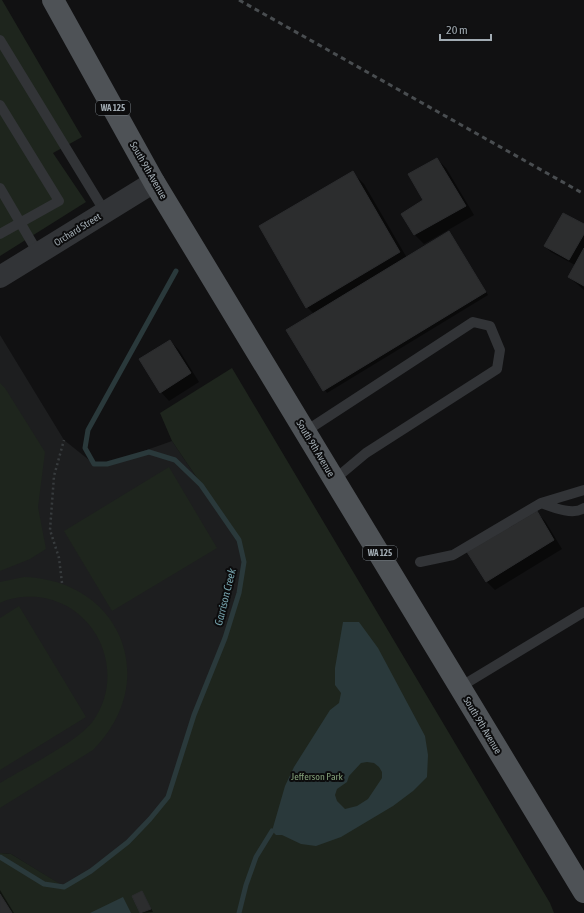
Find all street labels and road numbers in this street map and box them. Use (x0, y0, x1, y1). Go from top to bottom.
road number: WA 125 (96, 101, 130, 115)
street label: South 9th Avenue (128, 140, 170, 201)
street label: Orchard Street (52, 211, 103, 248)
street label: South 9th Avenue (294, 418, 337, 479)
road number: WA 125 (363, 546, 397, 560)
street label: South 9th Avenue (461, 695, 504, 756)

